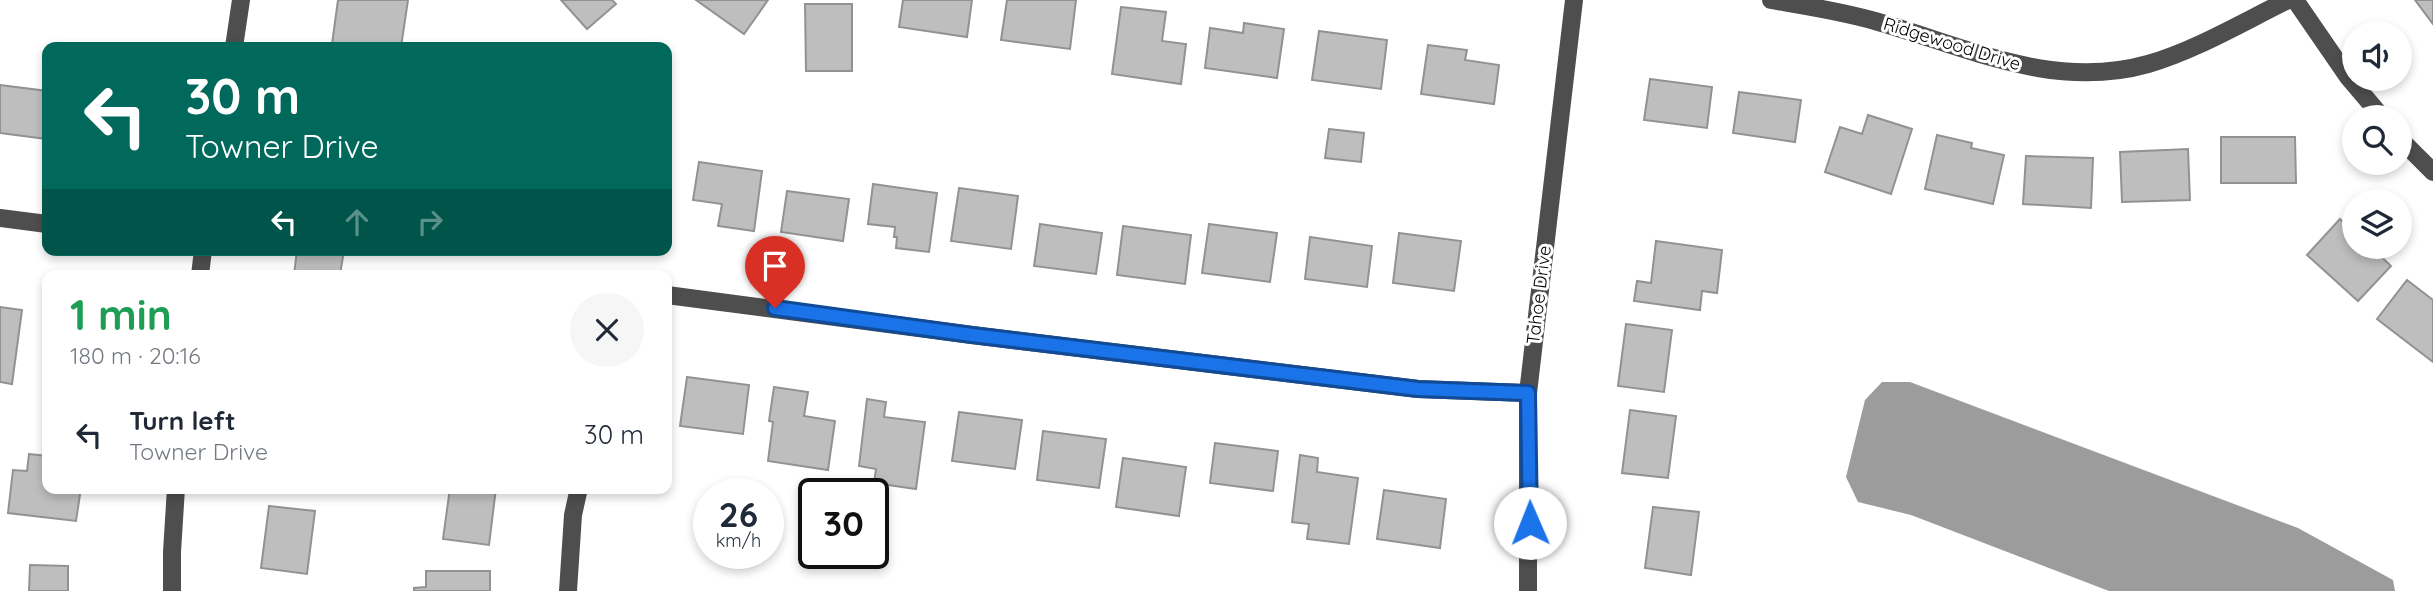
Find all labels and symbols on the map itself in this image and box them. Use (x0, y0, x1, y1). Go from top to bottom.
street label: Ridgewood Drive (1881, 12, 2024, 75)
pin (745, 236, 805, 308)
street label: Tahoe Drive (1521, 244, 1556, 346)
speed limit sign: 30 (798, 478, 889, 569)
position arrow (1493, 486, 1567, 560)

